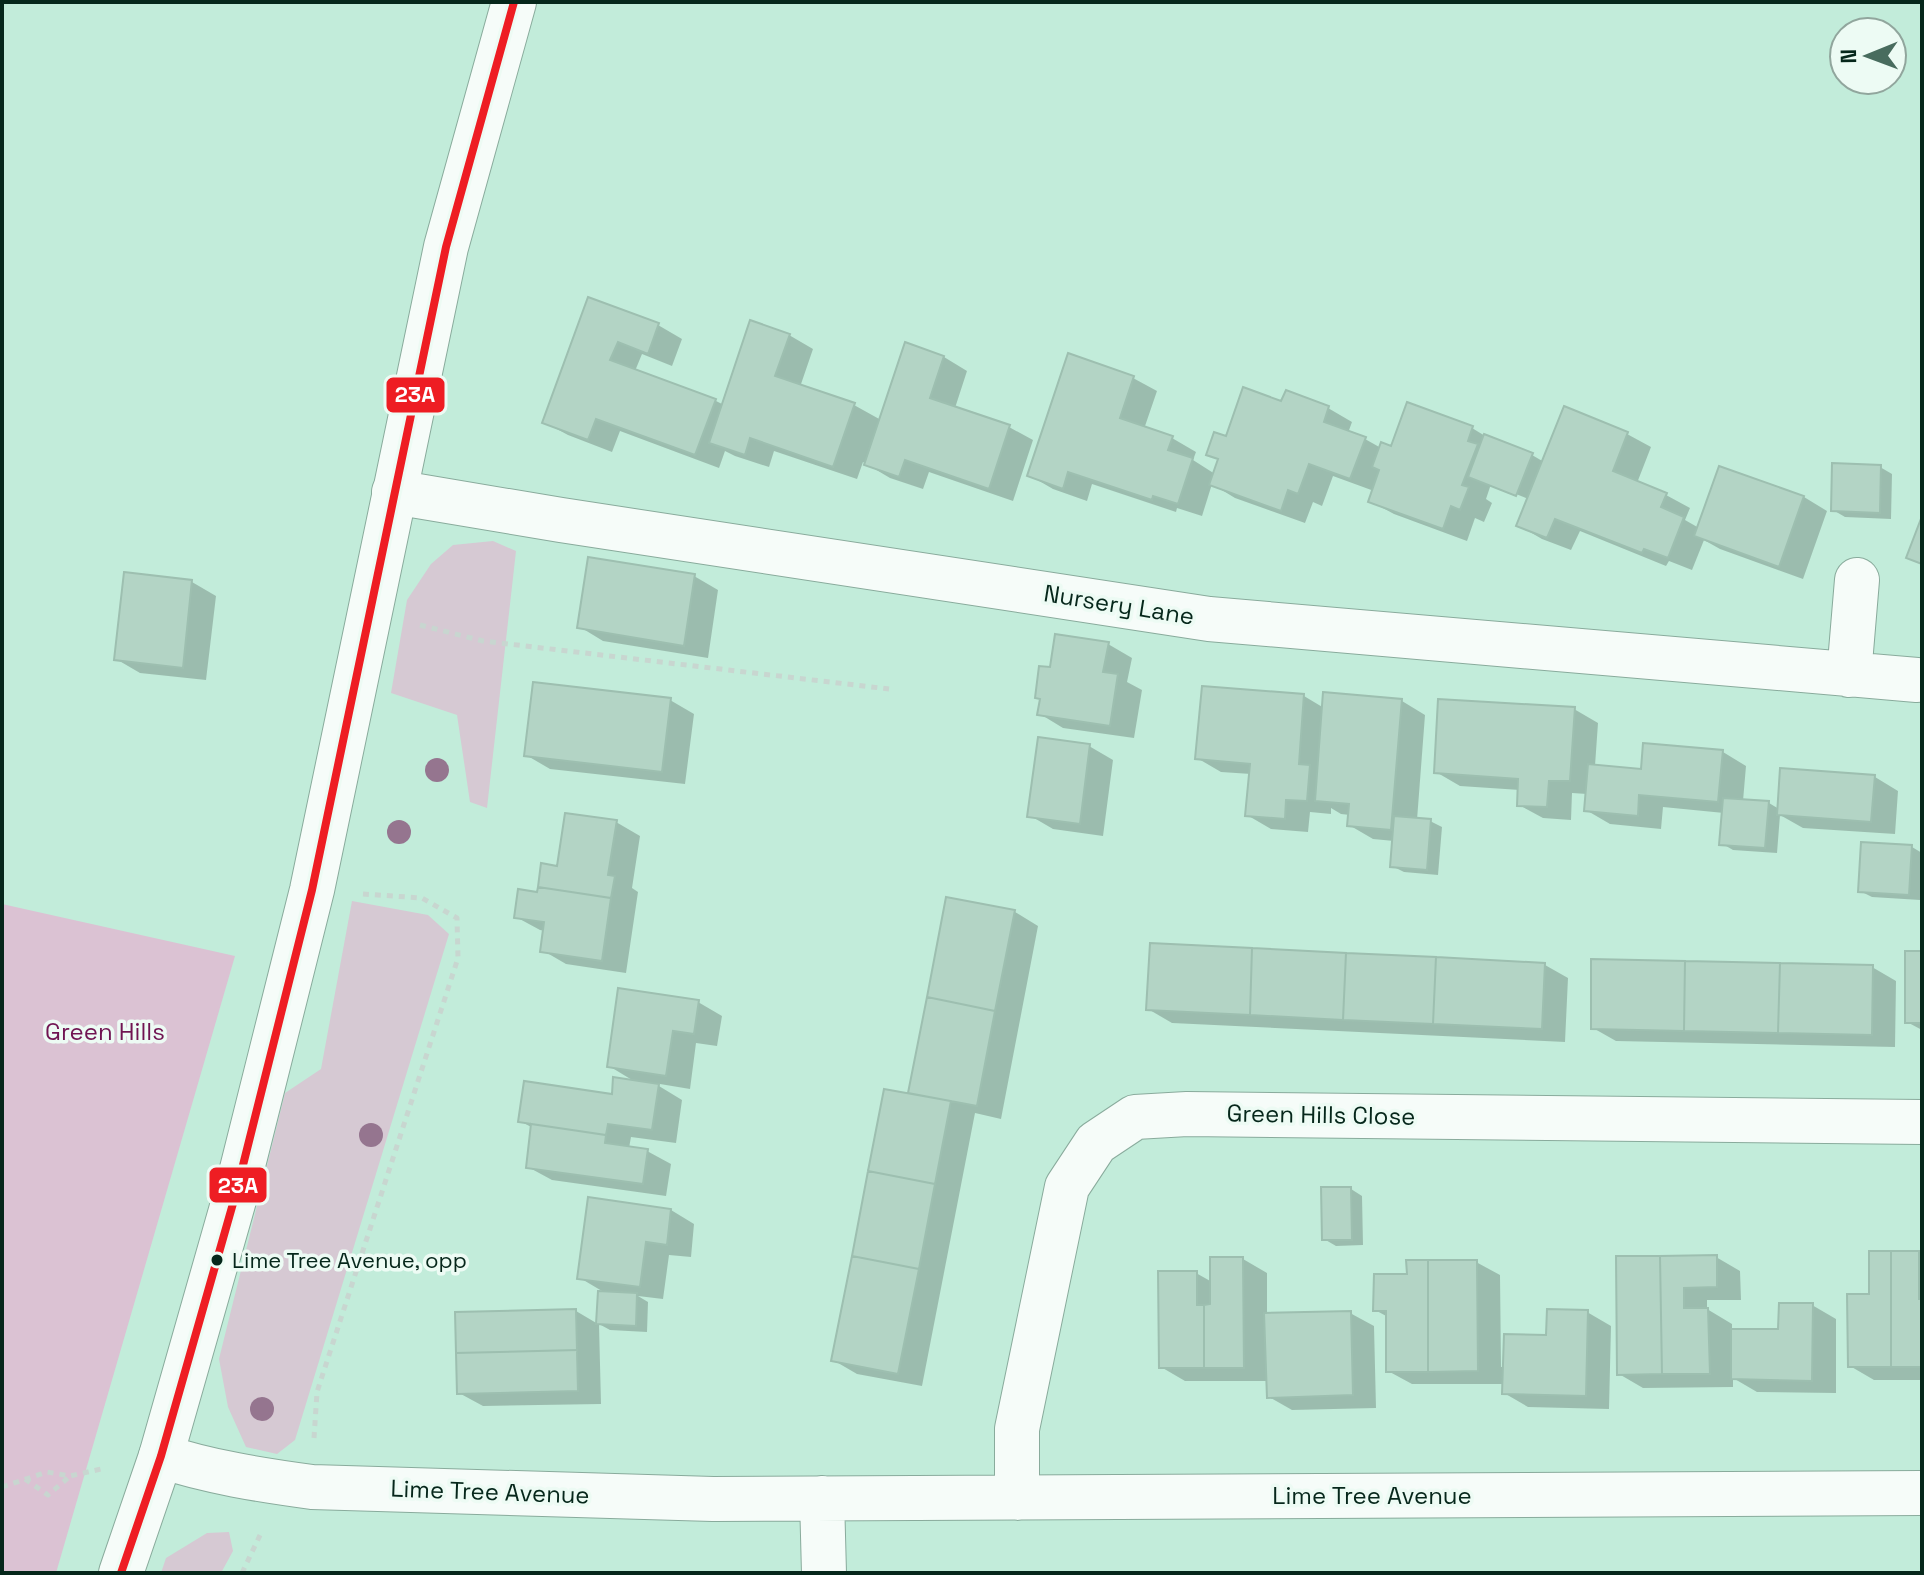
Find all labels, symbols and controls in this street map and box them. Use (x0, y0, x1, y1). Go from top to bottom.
north arrow (1828, 16, 1908, 96)
text: N (1834, 49, 1862, 64)
line badge: 23A (385, 376, 446, 414)
text: 23A (395, 380, 435, 408)
street label: Nursery Lane (1042, 577, 1197, 632)
park label: Green Hills (45, 1016, 165, 1047)
street label: Green Hills Close (1226, 1097, 1416, 1132)
line badge: 23A (208, 1166, 268, 1204)
text: 23A (218, 1171, 258, 1199)
place label: Lime Tree Avenue, opp (232, 1246, 467, 1274)
marker: Lime Tree Avenue, opp (209, 1252, 225, 1268)
street label: Lime Tree Avenue (390, 1473, 590, 1510)
street label: Lime Tree Avenue (1272, 1480, 1472, 1511)

